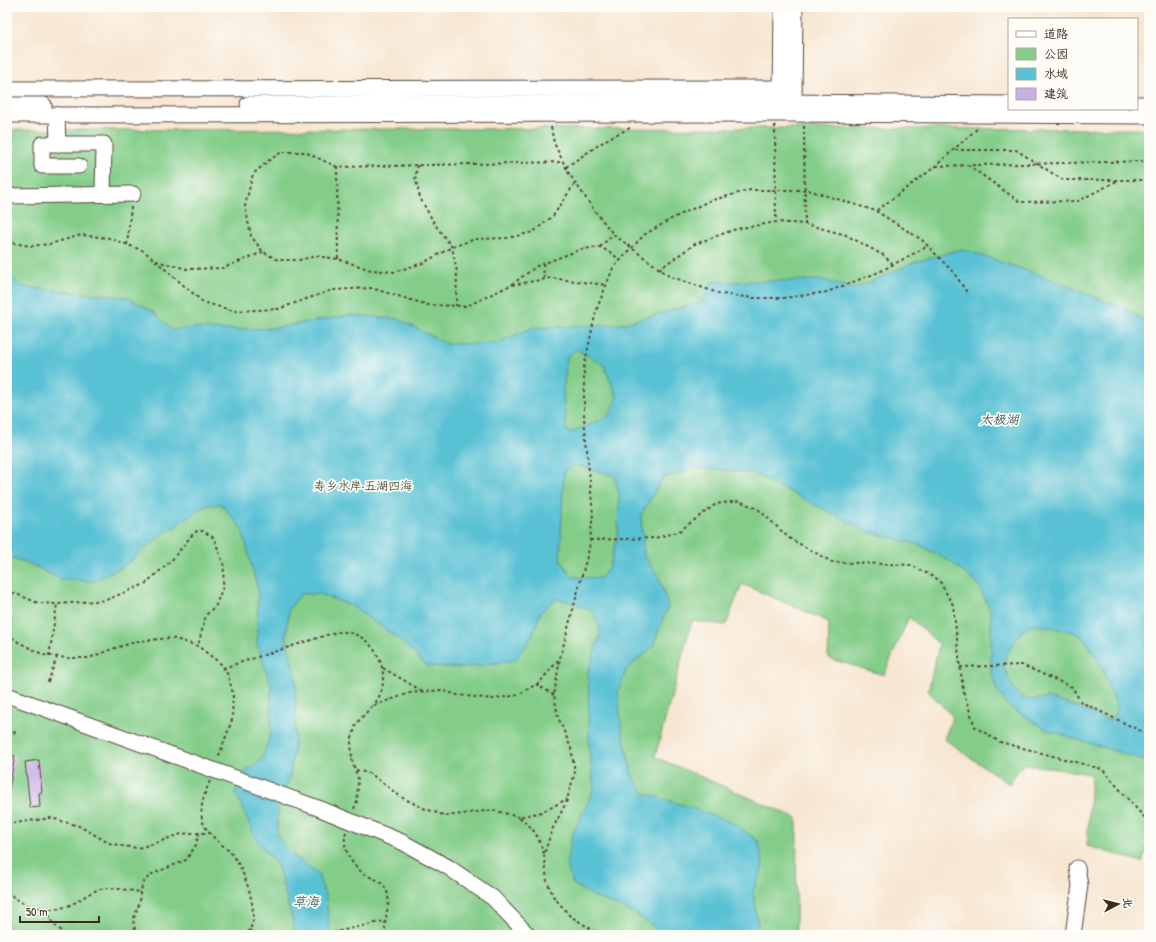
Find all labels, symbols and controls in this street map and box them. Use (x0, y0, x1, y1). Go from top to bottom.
legend (1008, 18, 1138, 110)
text: 道路 (1044, 25, 1068, 42)
text: 公园 (1044, 45, 1068, 62)
text: 水域 (1044, 65, 1068, 82)
text: 建筑 (1044, 85, 1068, 102)
water label: 太极湖 (979, 410, 1020, 428)
park label: 寿乡水岸·五湖四海 (314, 477, 412, 494)
north arrow (1098, 884, 1138, 924)
water label: 草海 (293, 892, 320, 910)
text: 北 (1120, 896, 1136, 909)
scale bar (20, 898, 99, 924)
text: 50 m (26, 903, 47, 920)

